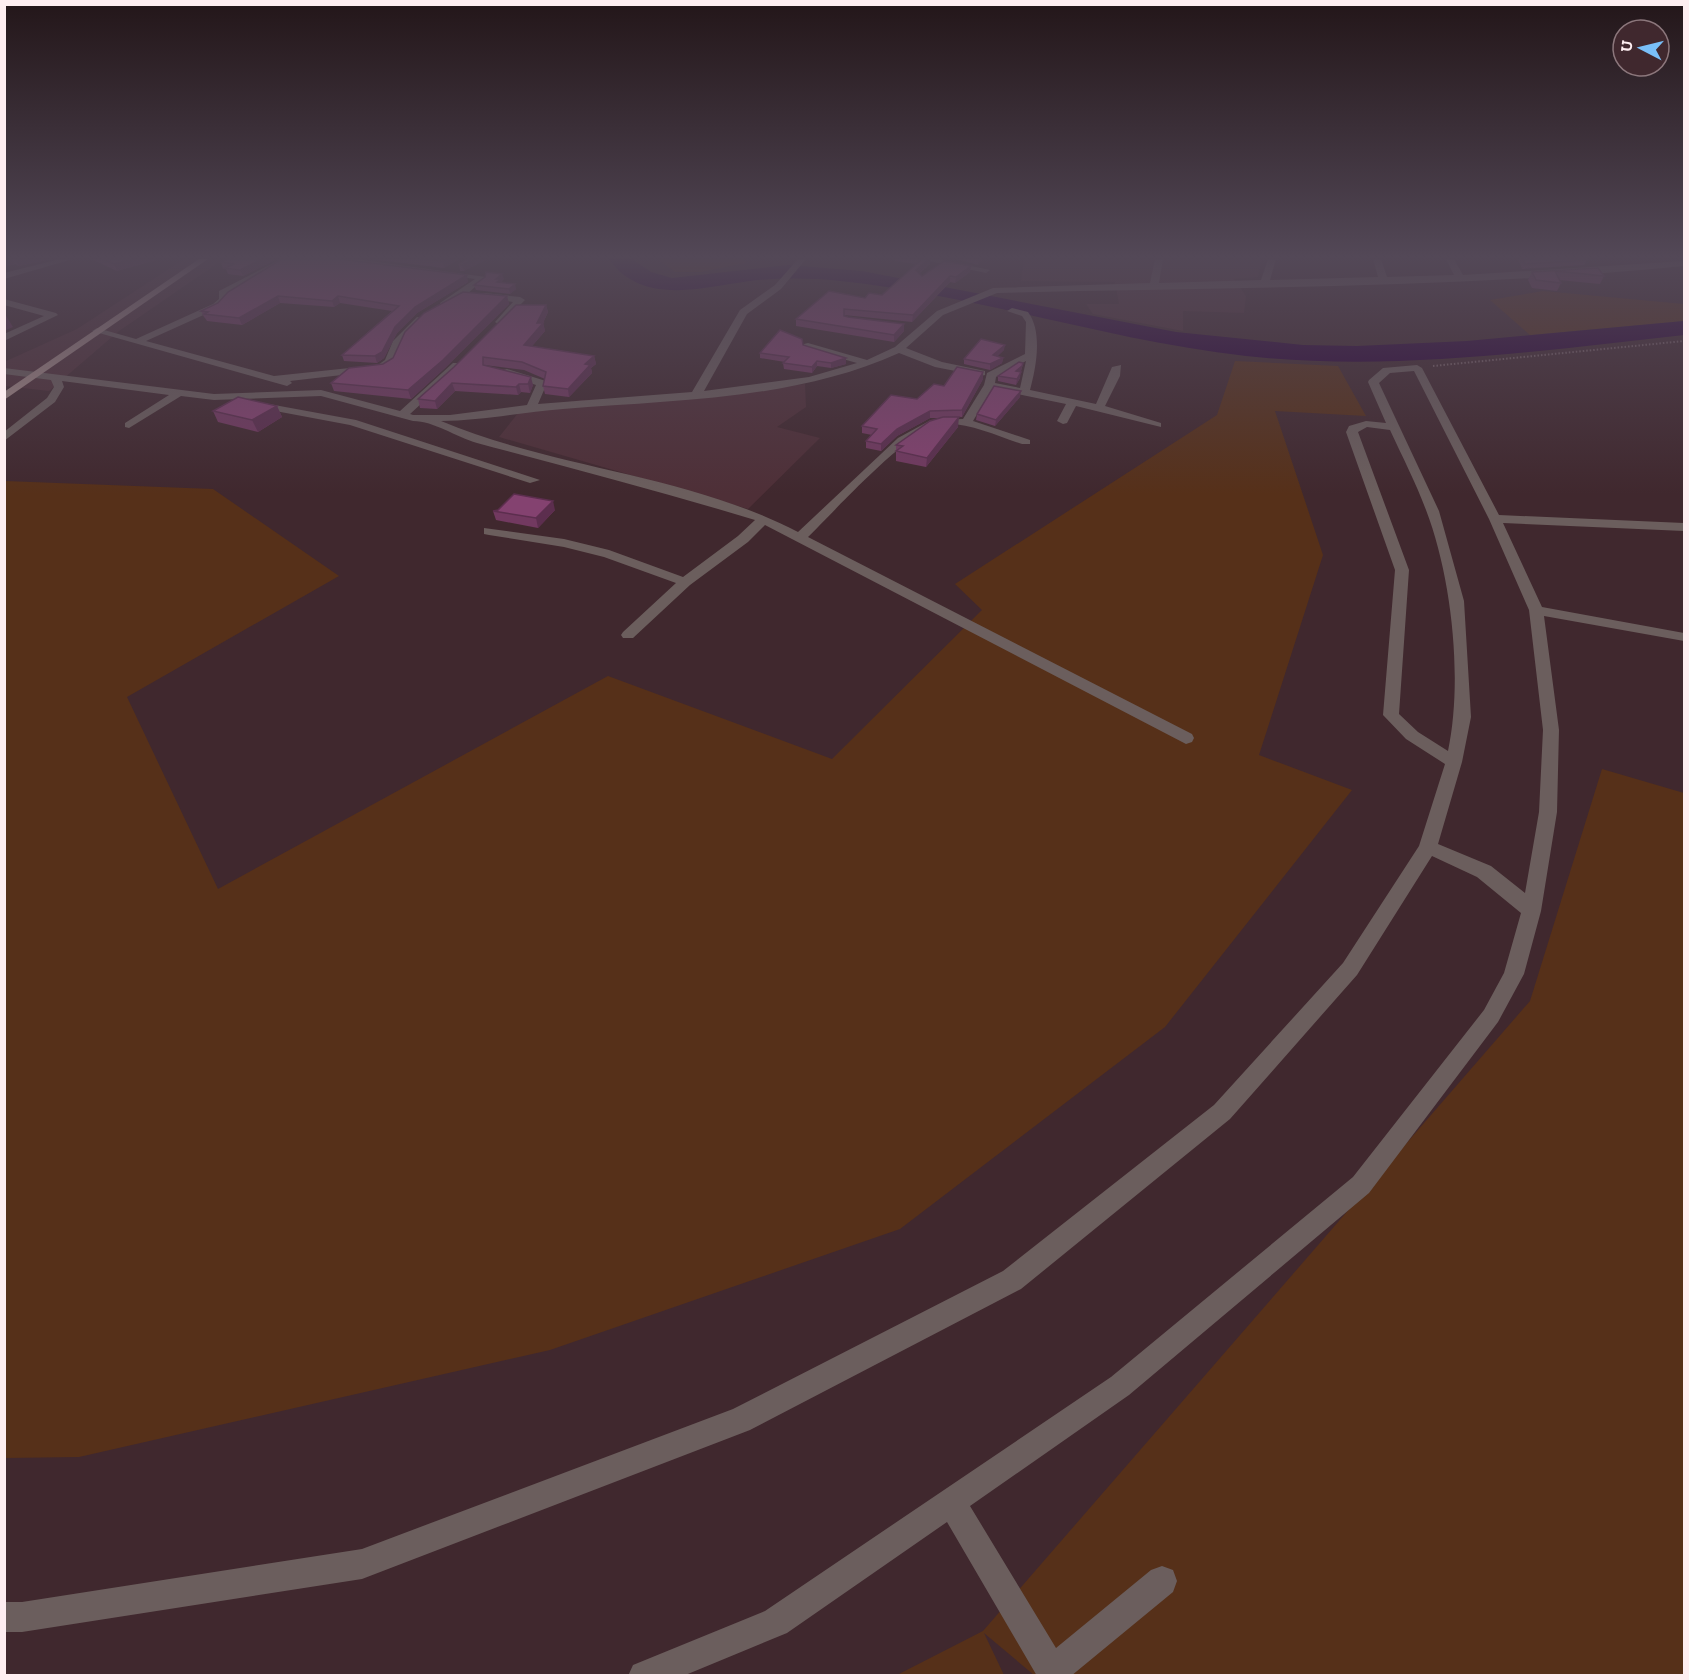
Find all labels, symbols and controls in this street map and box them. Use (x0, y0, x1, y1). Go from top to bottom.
north arrow (1611, 18, 1671, 78)
text: U (1616, 39, 1637, 53)

